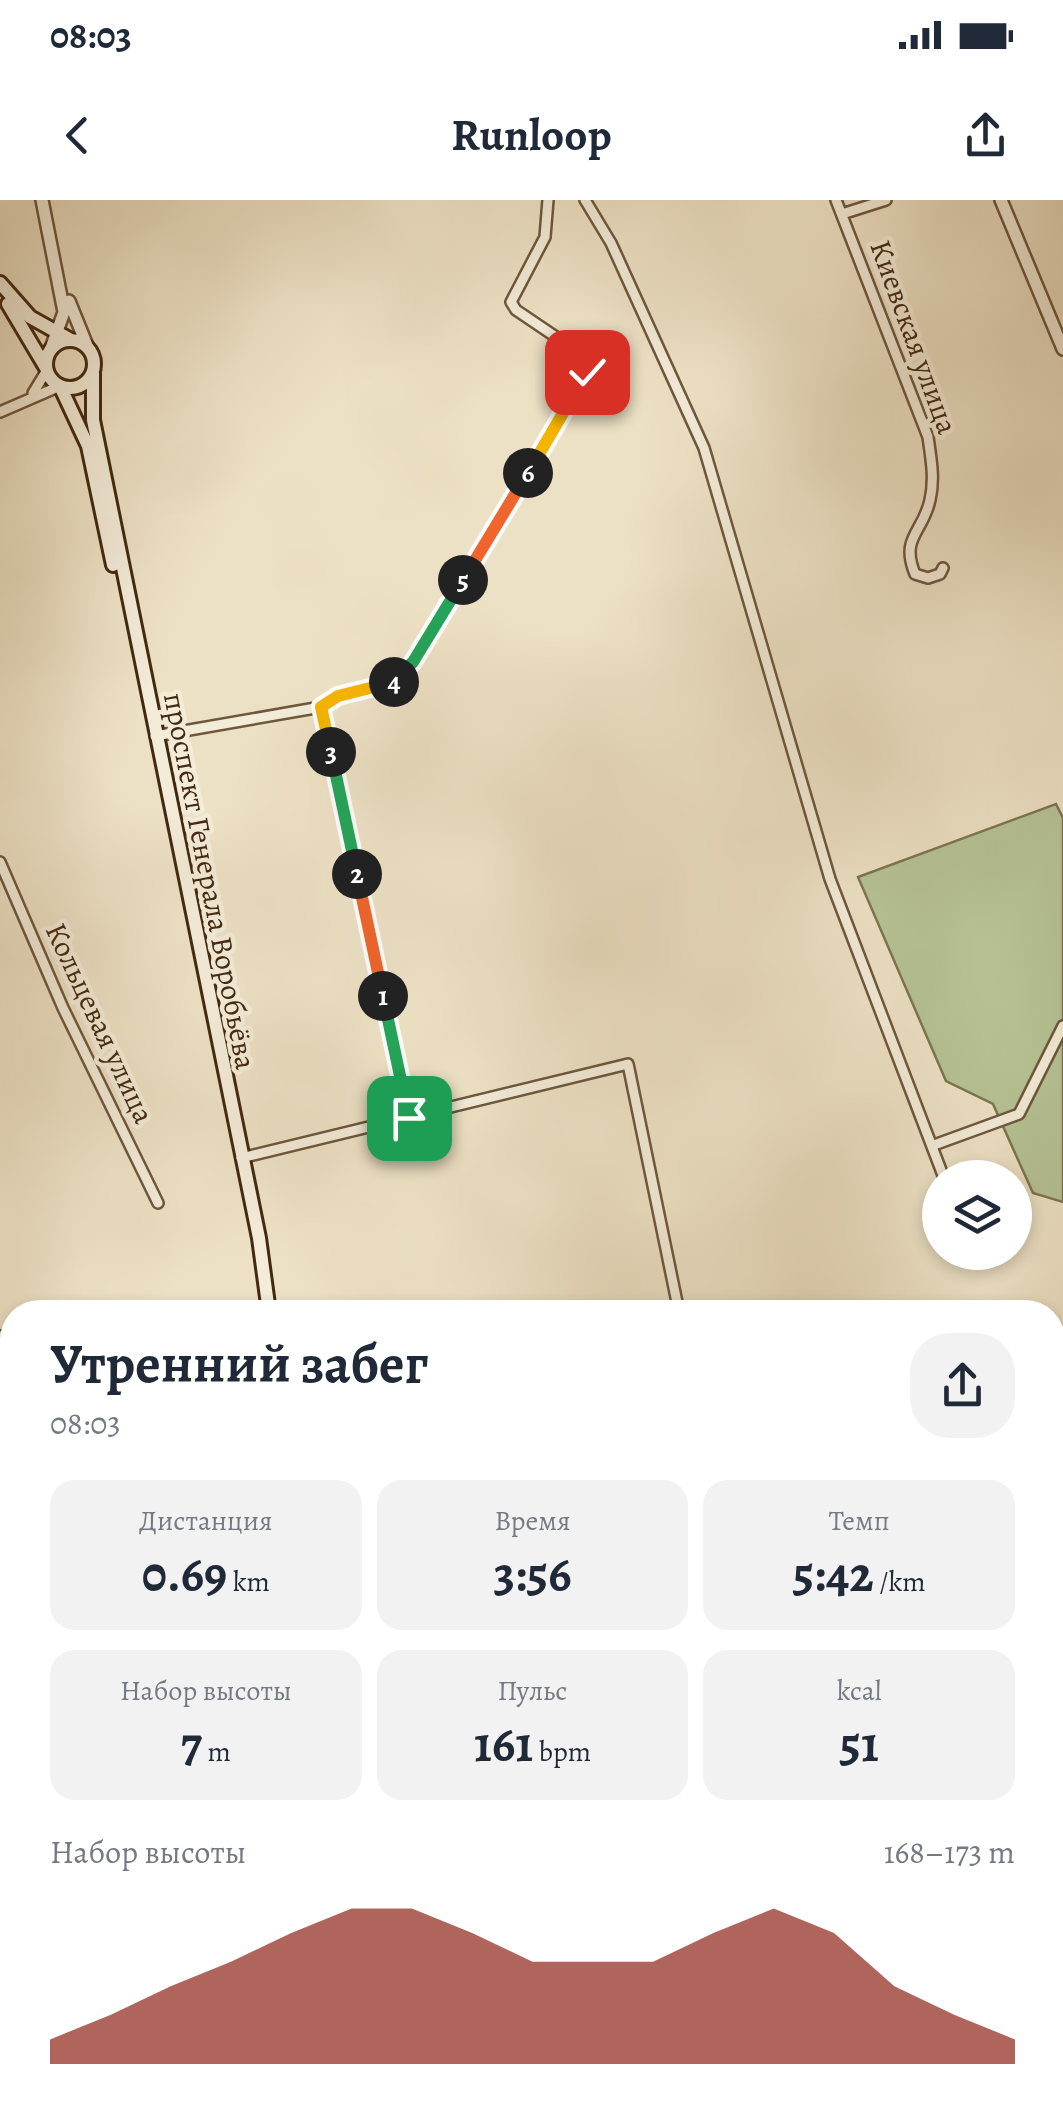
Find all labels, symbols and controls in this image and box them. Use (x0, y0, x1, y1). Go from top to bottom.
text: 08:03 (50, 9, 132, 61)
text: Runloop (451, 104, 612, 166)
icon: back (50, 108, 105, 163)
icon: share (958, 108, 1013, 163)
street label: Киевская улица (860, 235, 968, 440)
pin (545, 330, 630, 415)
icon: check (560, 345, 615, 400)
pin: 6 (503, 448, 553, 498)
text: 6 (521, 454, 535, 492)
pin: 5 (438, 555, 488, 605)
text: 5 (457, 561, 469, 599)
pin: 4 (369, 657, 419, 707)
text: 4 (387, 663, 401, 701)
street label: проспект Генерала Воробьёва (154, 689, 266, 1073)
pin: 3 (306, 727, 356, 777)
text: 3 (325, 733, 337, 771)
pin: 2 (332, 849, 382, 899)
text: 2 (350, 855, 364, 893)
street label: Кольцевая улица (36, 916, 164, 1130)
pin: 1 (358, 971, 408, 1021)
text: 1 (378, 977, 388, 1015)
pin (367, 1076, 452, 1161)
icon: arrive (382, 1091, 437, 1146)
map controls (922, 1160, 1032, 1270)
button: layers (922, 1160, 1032, 1270)
text: Утренний забег (50, 1326, 428, 1401)
button: share (910, 1333, 1015, 1438)
text: 08:03 (50, 1401, 121, 1445)
text: Дистанция (139, 1502, 273, 1540)
text: Время (494, 1502, 571, 1540)
text: Темп (829, 1502, 890, 1540)
text: 0.69 (142, 1540, 227, 1608)
text: 3:56 (493, 1540, 572, 1608)
text: 5:42 (793, 1540, 874, 1608)
text: km (227, 1563, 270, 1601)
text: /km (874, 1563, 926, 1601)
text: Набор высоты (120, 1672, 292, 1710)
text: Пульс (497, 1672, 568, 1710)
text: kcal (837, 1672, 882, 1710)
text: 7 (181, 1710, 202, 1778)
text: 161 (474, 1710, 533, 1778)
text: 51 (840, 1710, 879, 1778)
text: m (202, 1733, 231, 1771)
text: bpm (533, 1733, 591, 1771)
text: Набор высоты (50, 1830, 246, 1874)
text: 168–173 m (884, 1830, 1015, 1874)

